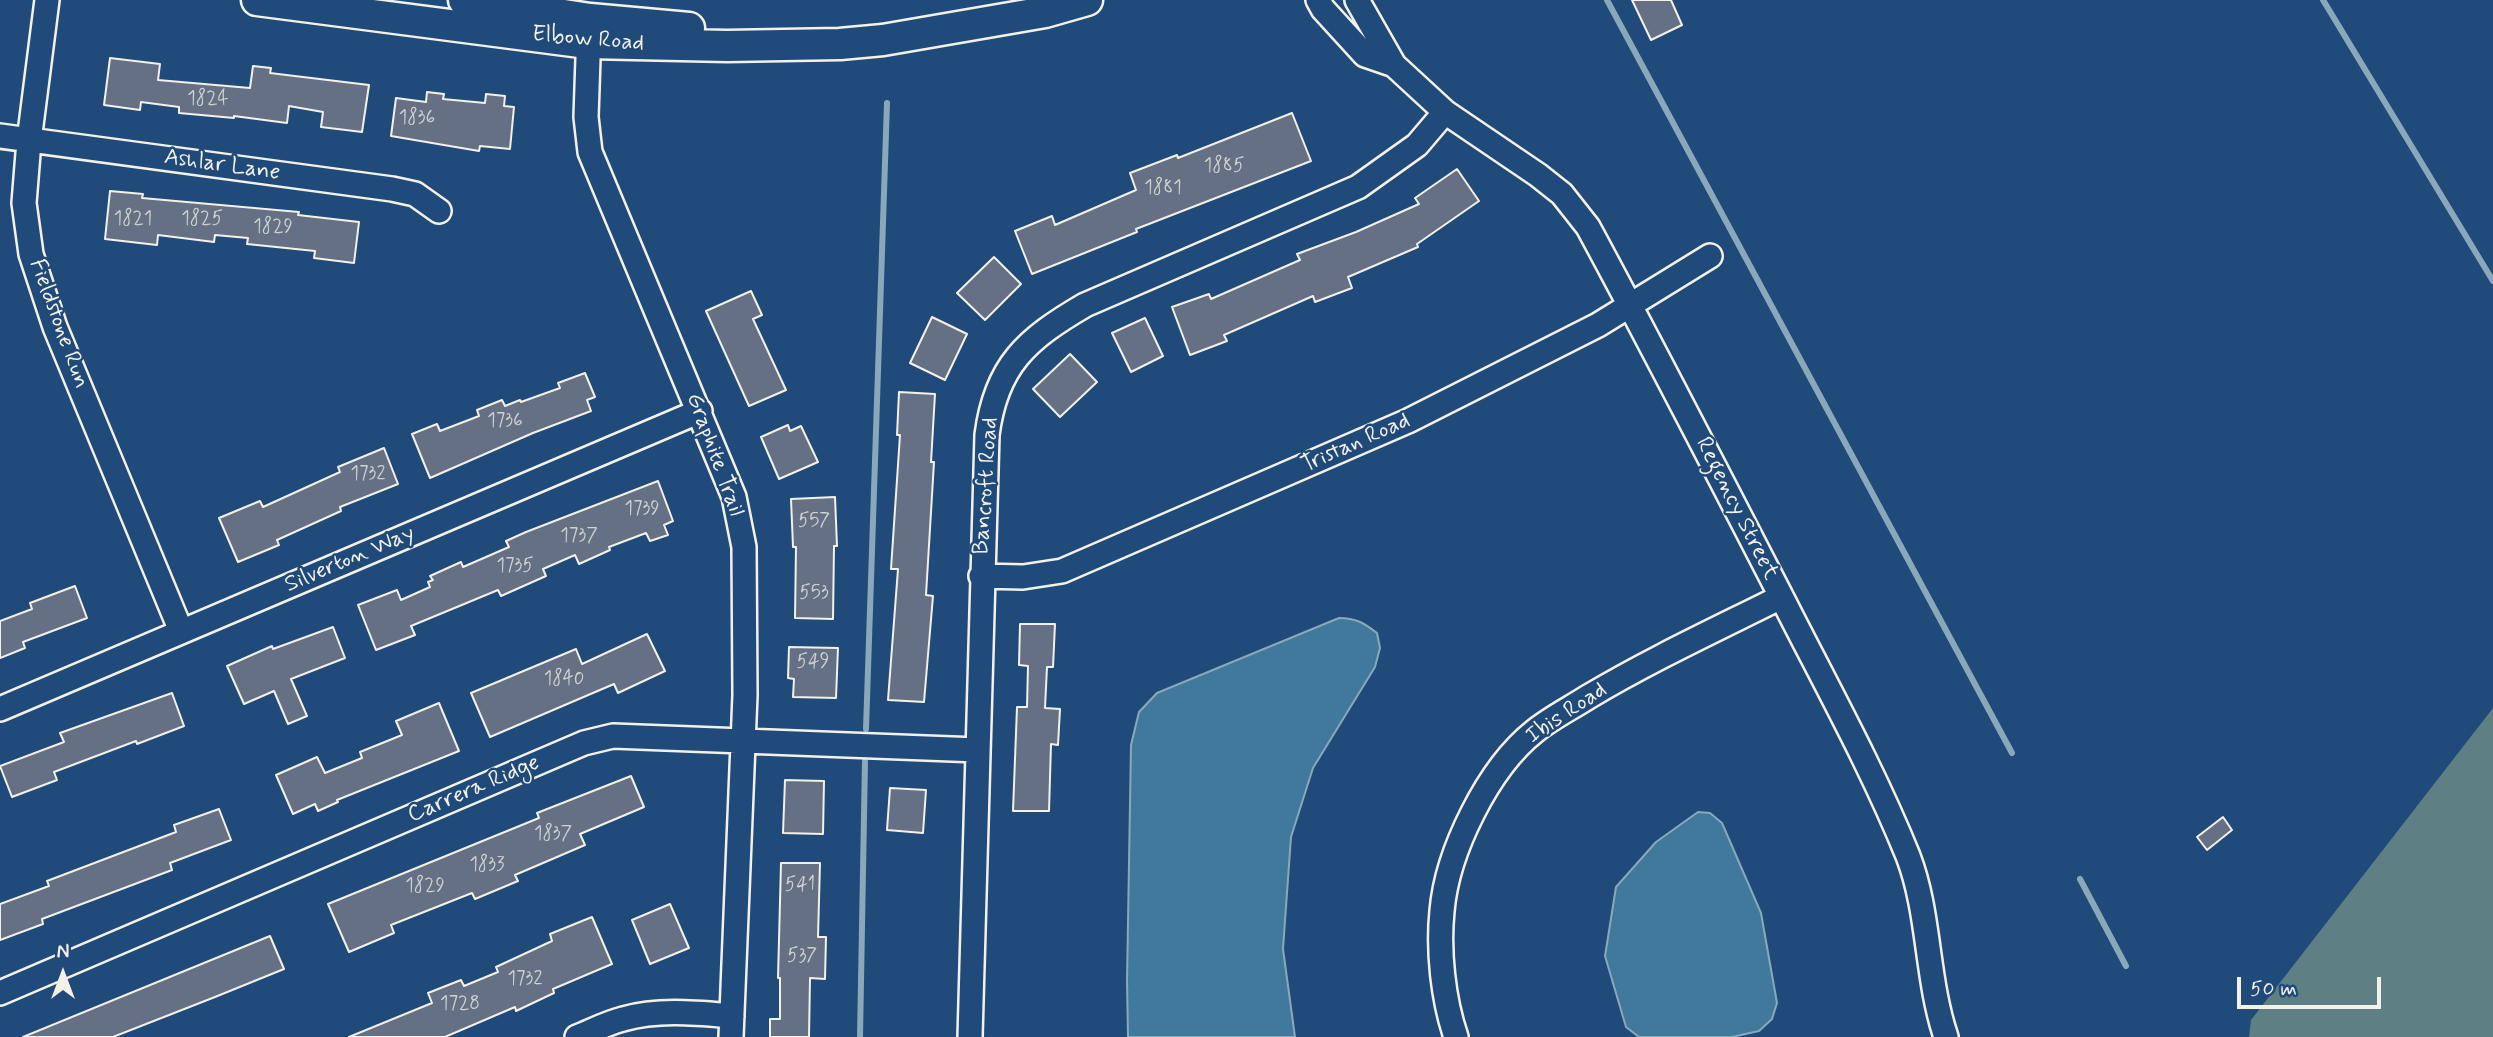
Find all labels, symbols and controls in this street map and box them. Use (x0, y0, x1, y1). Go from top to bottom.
street label: Elbow Road (531, 21, 645, 59)
house number: 1824 (187, 89, 229, 111)
house number: 1836 (399, 108, 435, 130)
street label: Ashlar Lane (162, 144, 282, 188)
house number: 1885 (1204, 156, 1244, 178)
house number: 1881 (1144, 178, 1182, 200)
house number: 1821 (114, 209, 152, 231)
house number: 1825 (181, 209, 223, 231)
house number: 1829 (253, 217, 293, 239)
street label: Fieldstone Run (22, 256, 94, 392)
street label: Graphite Trail (679, 390, 749, 520)
street label: Tristan Road (1297, 408, 1415, 480)
house number: 1736 (487, 411, 523, 433)
street label: Bancroft Road (968, 416, 1006, 556)
street label: Regency Street (1688, 433, 1784, 585)
house number: 1732 (350, 464, 386, 486)
house number: 1739 (624, 499, 660, 521)
house number: 557 (798, 511, 830, 533)
street label: Silverton Way (281, 520, 419, 600)
house number: 1737 (560, 526, 598, 548)
house number: 1735 (496, 556, 534, 578)
house number: 553 (799, 583, 829, 605)
house number: 549 (797, 652, 829, 674)
house number: 1840 (544, 669, 584, 691)
street label: Ibis Road (1521, 677, 1613, 751)
street label: Carrera Ridge (404, 750, 544, 830)
house number: 1837 (534, 824, 572, 846)
house number: 1833 (469, 855, 505, 877)
house number: 541 (785, 875, 815, 897)
house number: 1829 (405, 876, 445, 898)
north arrow (28, 939, 98, 1009)
text: N (57, 940, 69, 965)
house number: 537 (787, 946, 817, 968)
scale bar (2241, 964, 2384, 1008)
house number: 1732 (507, 969, 543, 991)
text: 50 m (2250, 975, 2297, 1003)
house number: 1728 (440, 994, 480, 1016)

